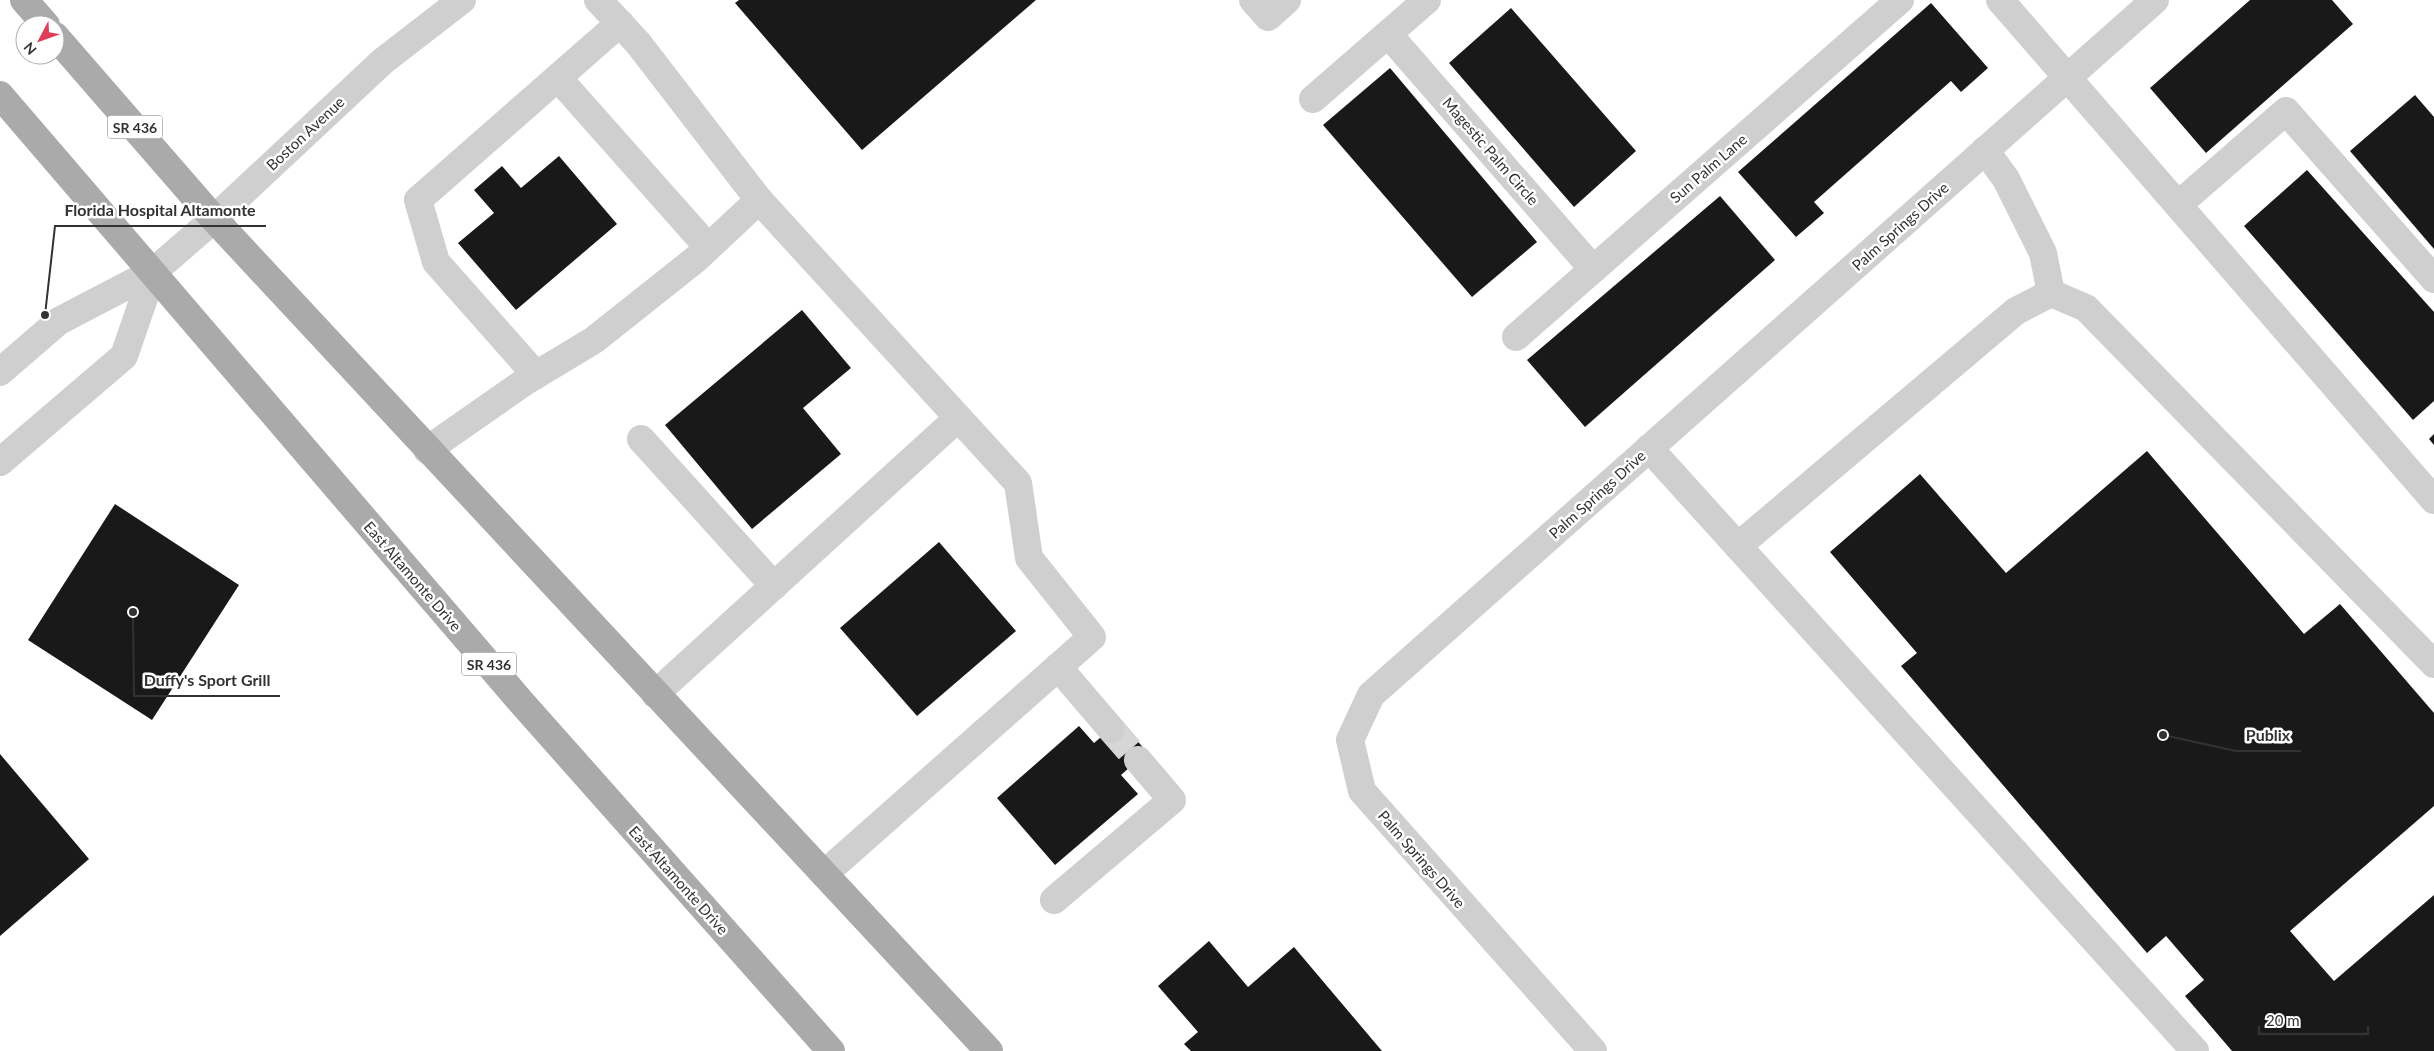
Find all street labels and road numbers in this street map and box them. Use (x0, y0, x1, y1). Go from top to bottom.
street label: Boston Avenue (262, 92, 348, 174)
street label: Magestic Palm Circle (1439, 93, 1543, 209)
road number: SR 436 (108, 115, 162, 138)
street label: Sun Palm Lane (1666, 130, 1750, 206)
street label: Palm Springs Drive (1848, 178, 1952, 274)
street label: Palm Springs Drive (1545, 446, 1649, 542)
street label: East Altamonte Drive (360, 517, 466, 635)
road number: SR 436 (462, 652, 516, 676)
street label: Palm Springs Drive (1375, 806, 1469, 912)
street label: East Altamonte Drive (626, 822, 732, 938)

